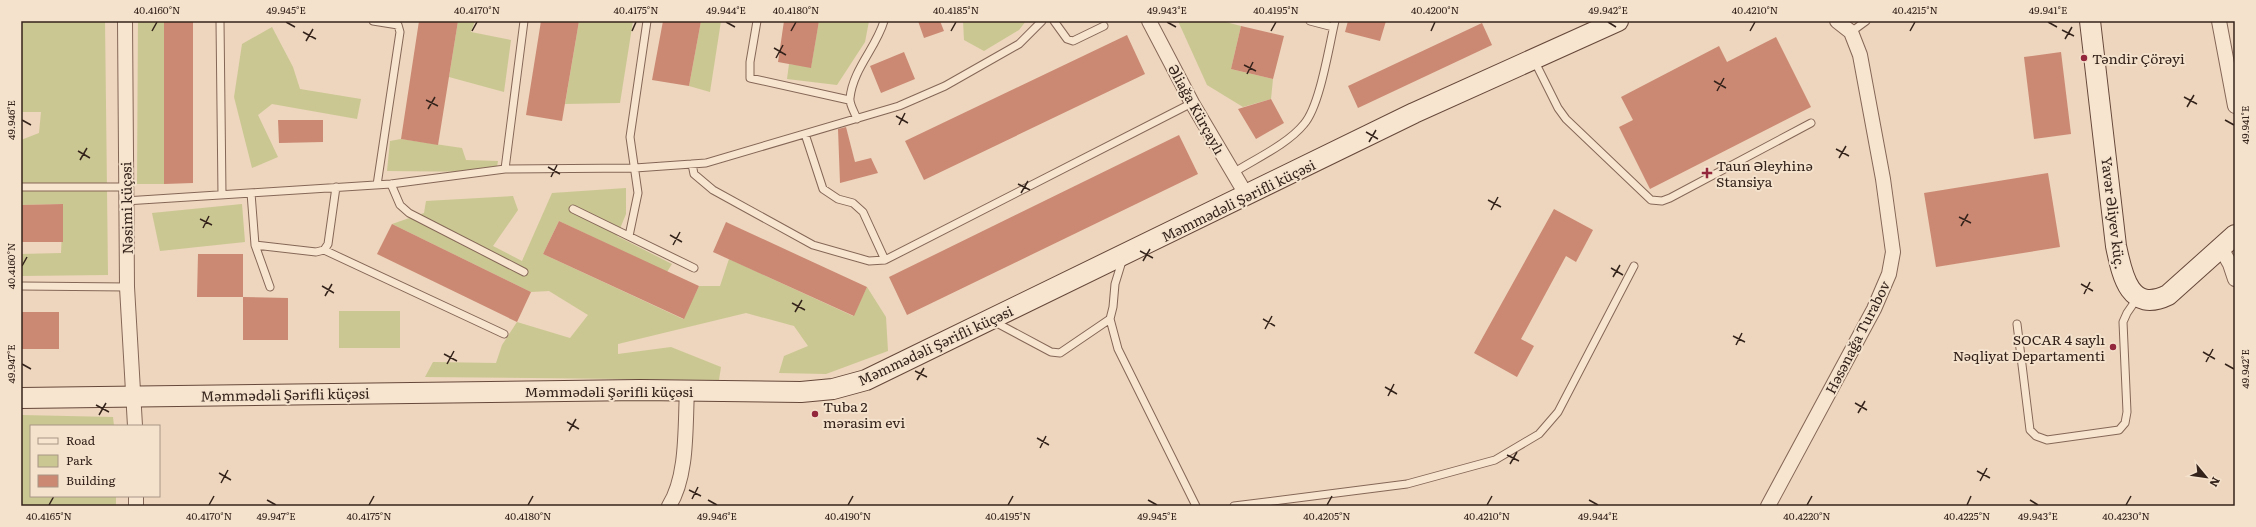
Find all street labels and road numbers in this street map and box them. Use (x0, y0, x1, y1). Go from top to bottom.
street label: Əliağa Kürçaylı (1164, 60, 1230, 158)
street label: Məmmədəli Şərifli küçəsi (1158, 154, 1319, 246)
street label: Yavər Əliyev küç. (2097, 155, 2131, 271)
street label: Nəsimi küçəsi (115, 161, 137, 254)
street label: Həsənağa Turabov (1820, 276, 1895, 397)
street label: Məmmədəli Şərifli küçəsi (854, 300, 1016, 390)
street label: Məmmədəli Şərifli küçəsi (524, 381, 694, 401)
street label: Məmmədəli Şərifli küçəsi (200, 383, 370, 405)

